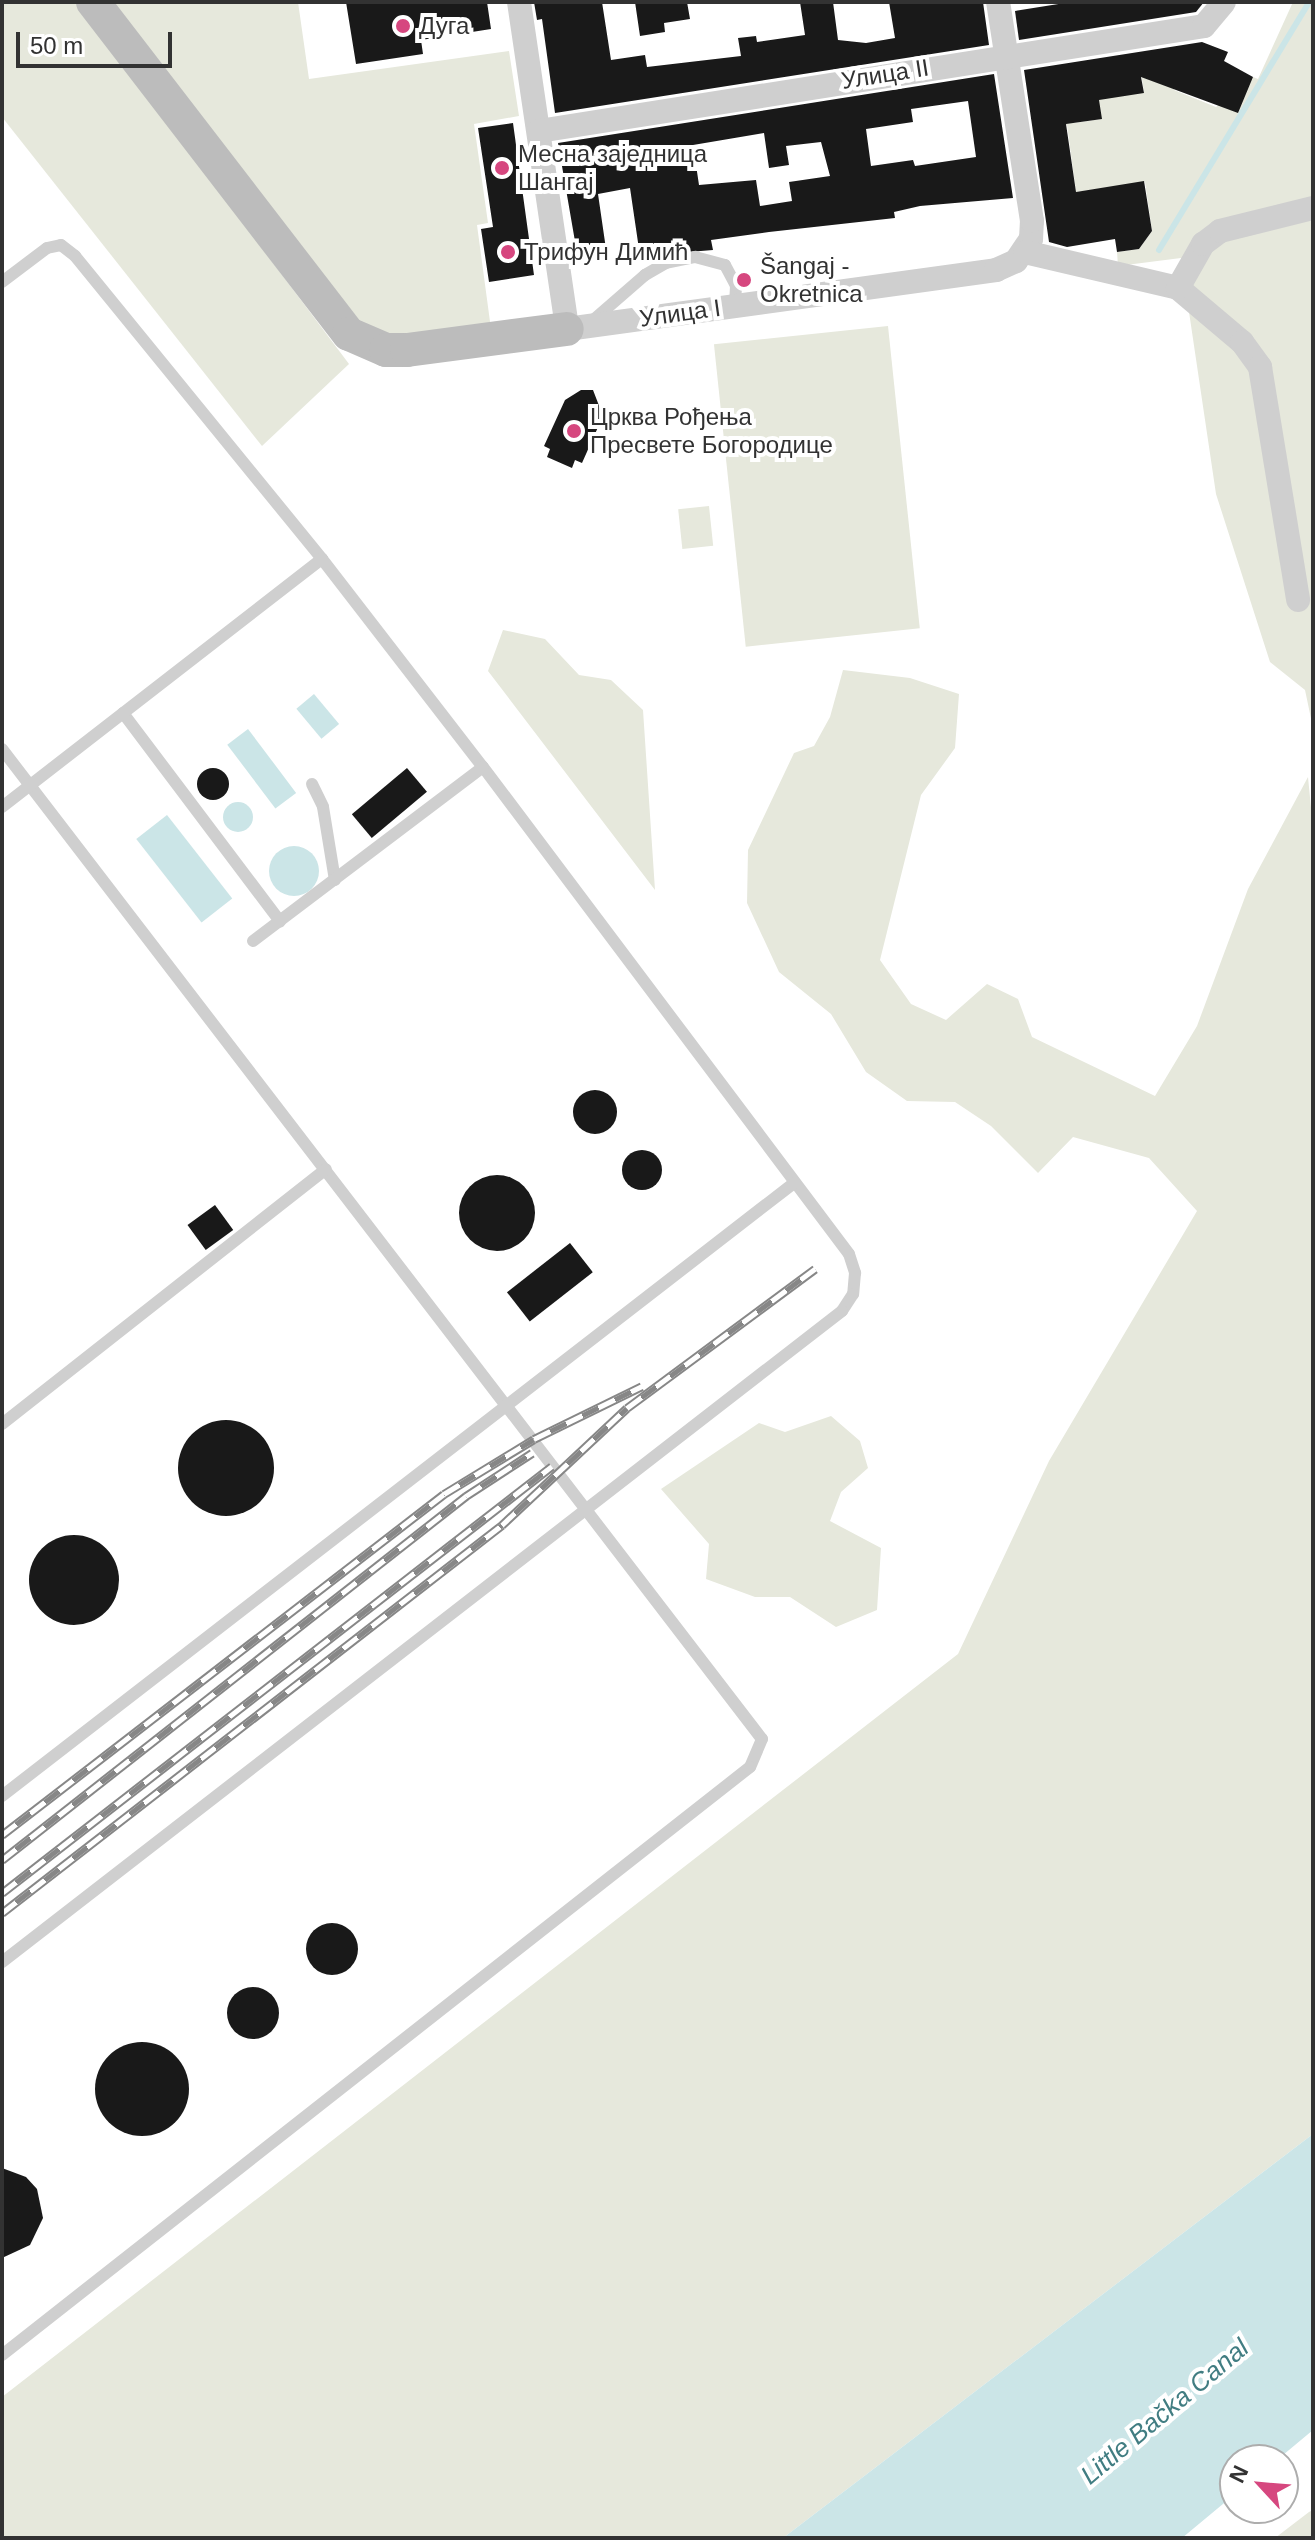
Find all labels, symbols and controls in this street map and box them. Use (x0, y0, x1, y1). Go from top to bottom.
place label: Дуга (419, 12, 469, 40)
scale bar (20, 16, 176, 66)
marker: Дуга (394, 17, 412, 35)
text: 50 m (30, 32, 83, 59)
street label: Улица II (839, 53, 931, 95)
place label: Месна заједница Шангај (518, 140, 707, 196)
marker: Месна заједница Шангај (493, 159, 511, 177)
place label: Трифун Димић (524, 238, 688, 266)
marker: Трифун Димић (499, 243, 517, 261)
place label: Šangaj - Okretnica (760, 252, 863, 308)
marker: Šangaj - Okretnica (735, 271, 753, 289)
street label: Улица I (638, 293, 722, 333)
place label: Црква Рођења Пресвете Богородице (590, 403, 833, 459)
marker: Црква Рођења Пресвете Богородице (565, 422, 583, 440)
water label: Little Bačka Canal (1075, 2333, 1255, 2491)
north arrow (1219, 2444, 1299, 2524)
text: N (1224, 2462, 1253, 2487)

